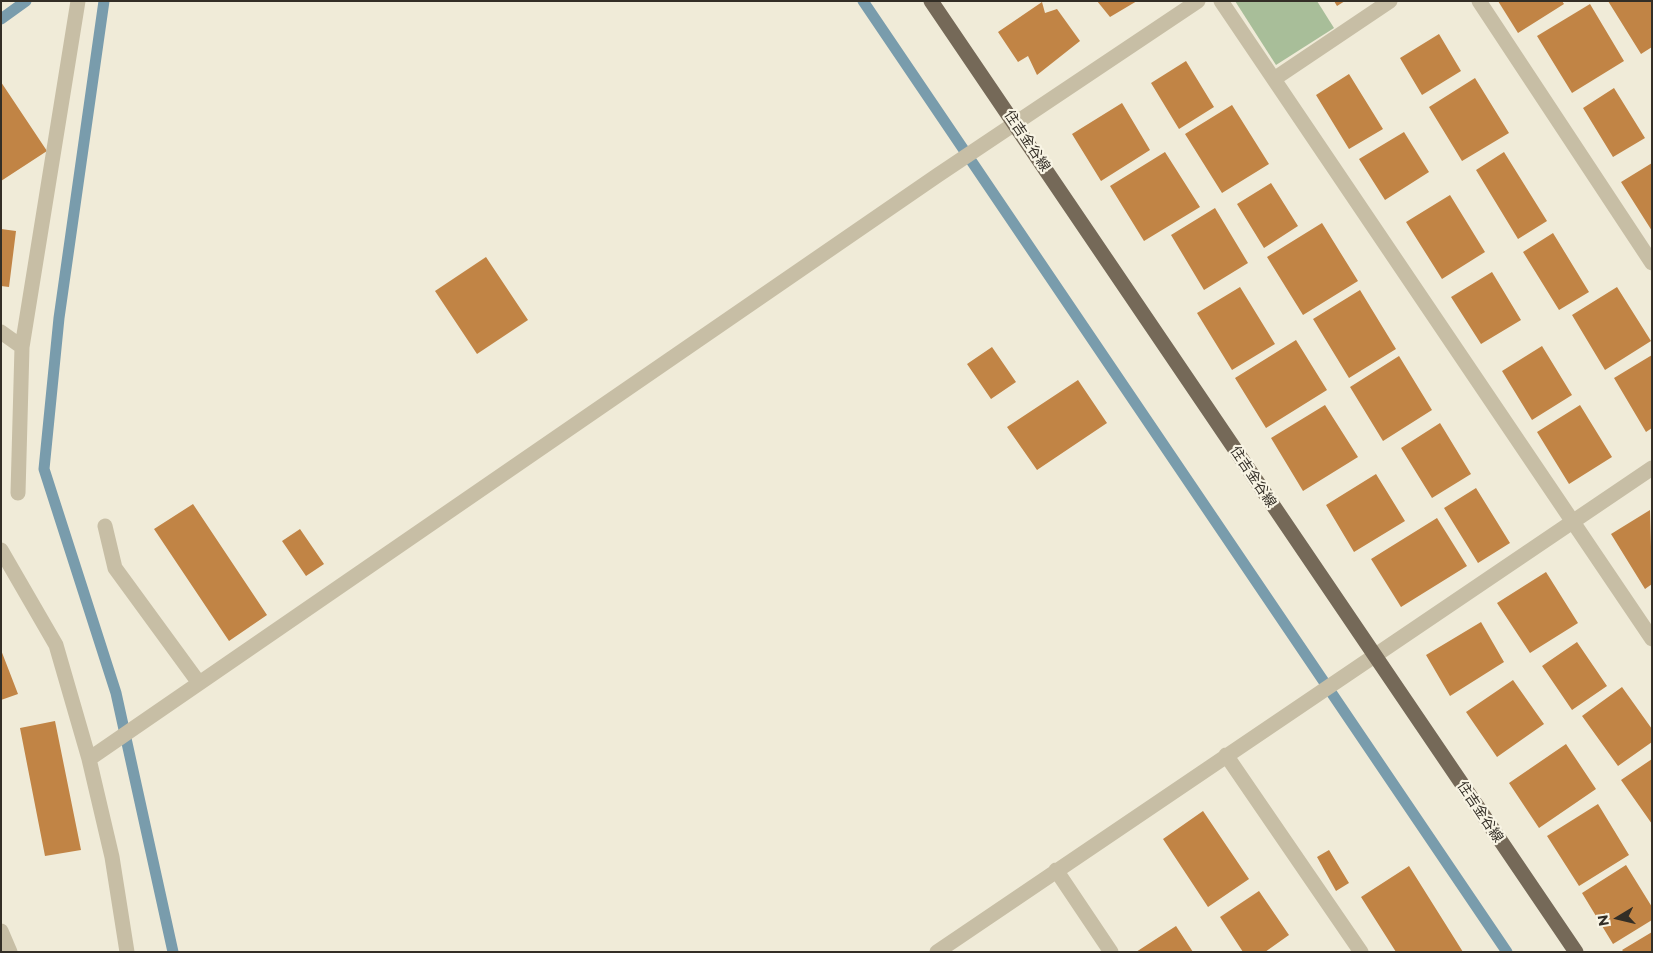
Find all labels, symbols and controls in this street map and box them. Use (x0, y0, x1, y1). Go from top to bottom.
street label: 住吉金谷線 (1000, 107, 1054, 175)
street label: 住吉金谷線 (1226, 443, 1280, 511)
street label: 住吉金谷線 (1453, 778, 1507, 846)
north arrow (1593, 893, 1643, 943)
text: N (1593, 913, 1613, 927)

